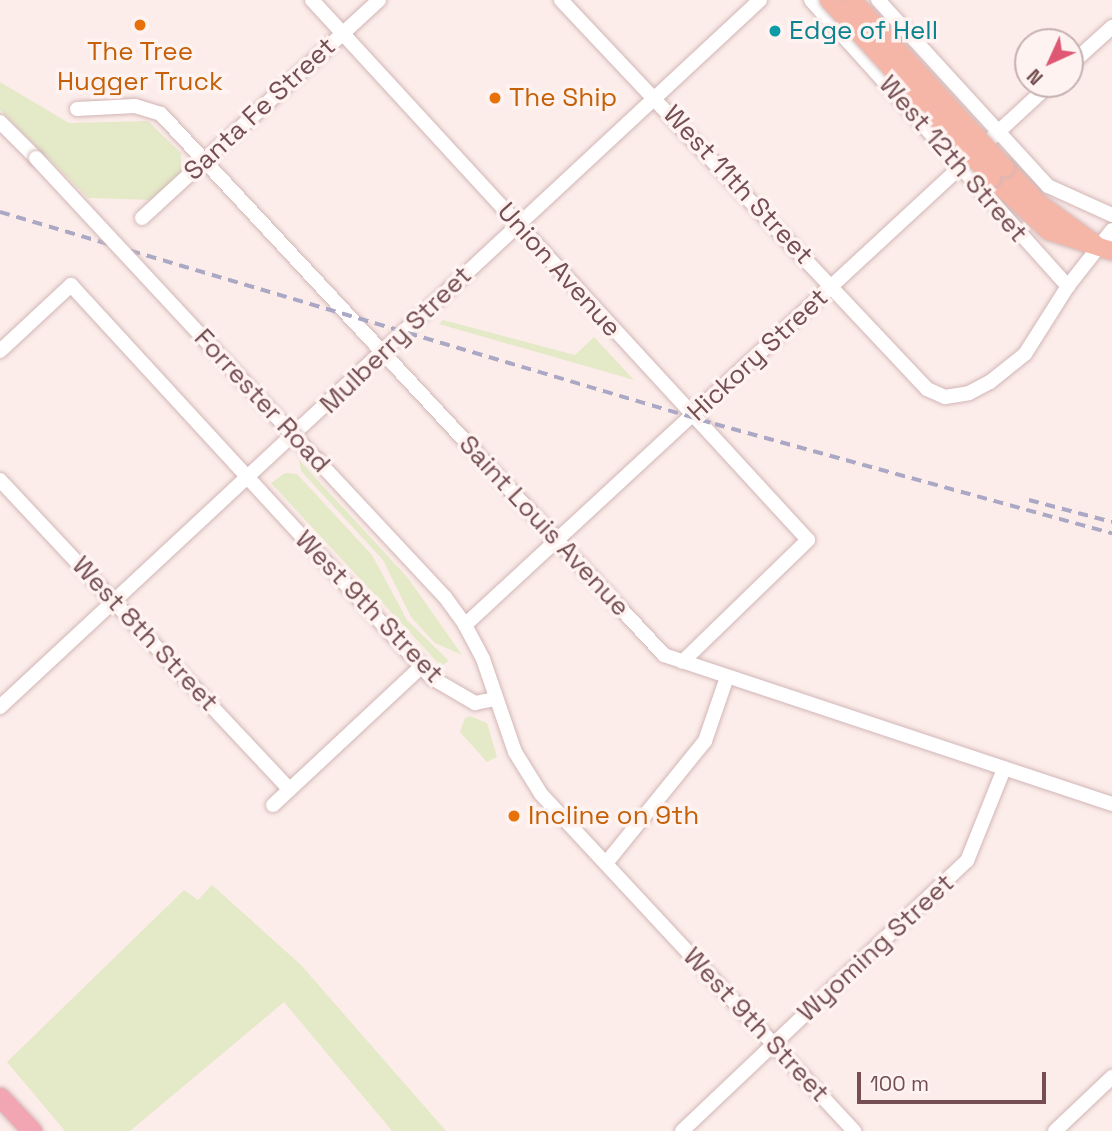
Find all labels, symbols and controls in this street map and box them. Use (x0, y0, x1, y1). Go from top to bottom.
place label: Edge of Hell (789, 15, 938, 47)
marker: The Tree Hugger Truck (132, 17, 148, 33)
marker: Edge of Hell (767, 23, 783, 39)
north arrow (1014, 28, 1084, 98)
street label: Santa Fe Street (178, 31, 342, 187)
place label: The Tree Hugger Truck (57, 36, 223, 98)
text: N (1022, 63, 1049, 90)
street label: West 12th Street (872, 69, 1034, 249)
place label: The Ship (509, 82, 617, 114)
marker: The Ship (487, 90, 503, 106)
street label: West 11th Street (656, 99, 820, 271)
street label: Union Avenue (490, 196, 628, 344)
street label: Mulberry Street (314, 260, 478, 420)
street label: Hickory Street (681, 282, 835, 428)
street label: Forrester Road (187, 323, 337, 479)
street label: Saint Louis Avenue (452, 429, 636, 623)
street label: West 9th Street (288, 524, 450, 690)
street label: West 8th Street (65, 550, 225, 718)
place label: Incline on 9th (528, 800, 699, 832)
marker: Incline on 9th (506, 808, 522, 824)
street label: Wyoming Street (791, 868, 961, 1028)
street label: West 9th Street (676, 941, 836, 1109)
scale bar (860, 1058, 1049, 1102)
text: 100 m (870, 1070, 929, 1097)

